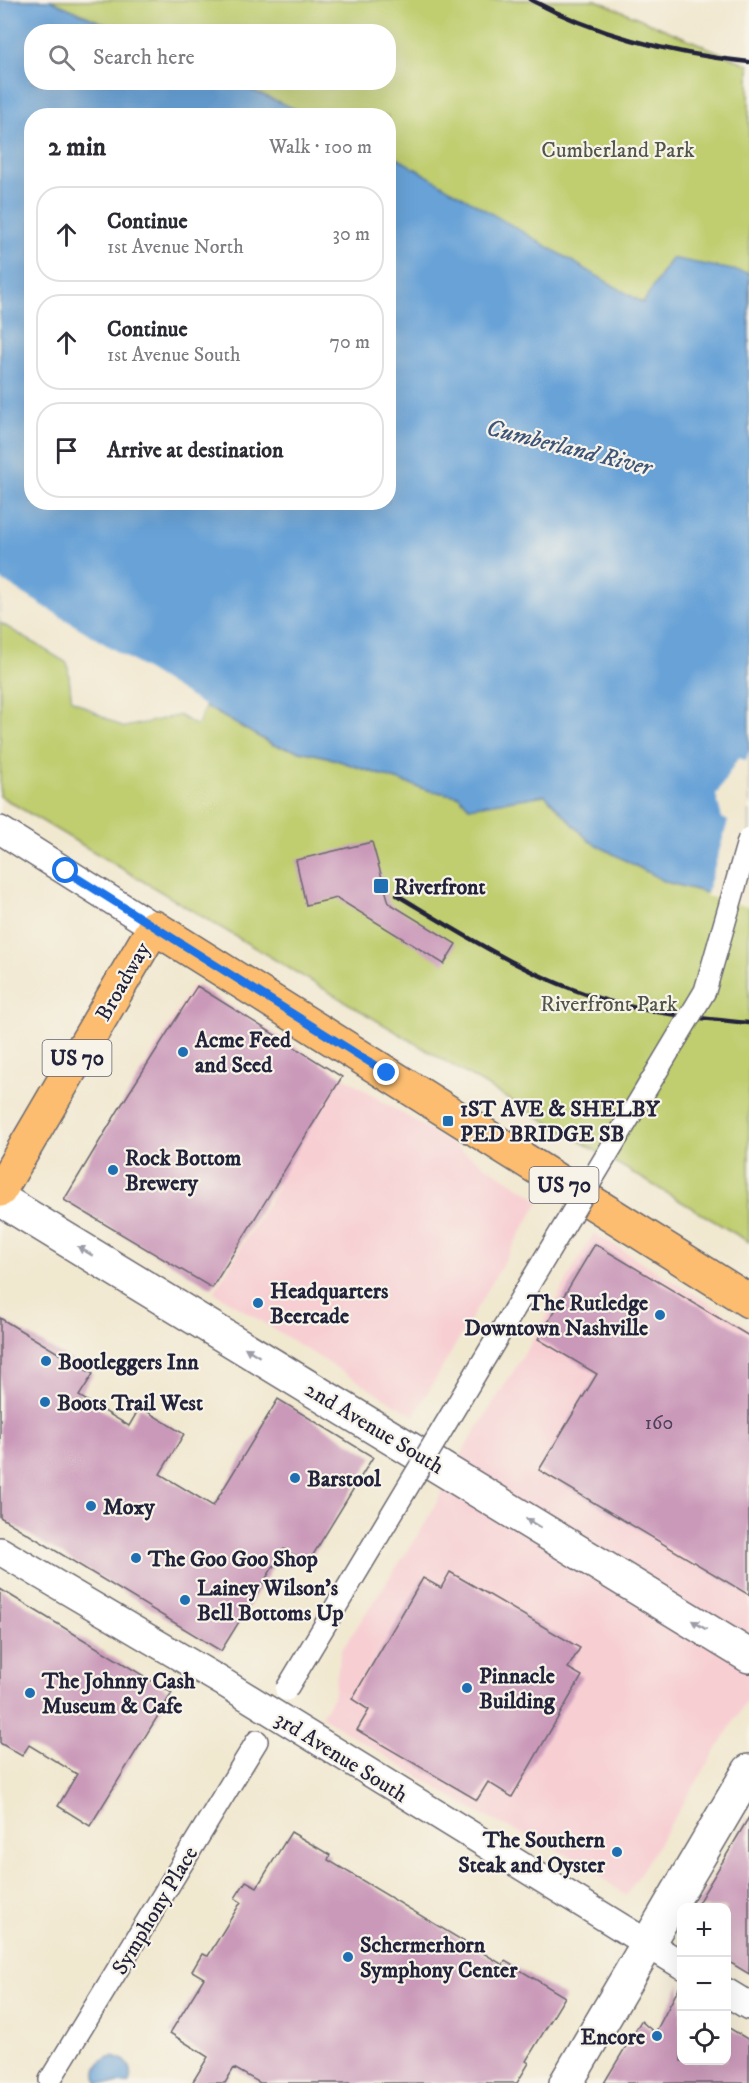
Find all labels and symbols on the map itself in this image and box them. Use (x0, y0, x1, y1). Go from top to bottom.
park label: Cumberland Park (541, 137, 695, 164)
water label: Cumberland River (483, 413, 657, 484)
route start (52, 857, 78, 883)
place label: Riverfront (394, 874, 486, 901)
marker: Riverfront (372, 877, 390, 895)
street label: Broadway (90, 937, 157, 1026)
park label: Riverfront Park (540, 991, 678, 1018)
place label: Acme Feed and Seed (194, 1027, 292, 1079)
road number: US 70 (42, 1040, 112, 1076)
marker: Acme Feed and Seed (176, 1045, 190, 1059)
route end (373, 1059, 399, 1085)
place label: 1ST AVE & SHELBY PED BRIDGE SB (460, 1096, 660, 1148)
marker: 1ST AVE & SHELBY PED BRIDGE SB (441, 1114, 455, 1128)
place label: Rock Bottom Brewery (125, 1145, 242, 1197)
marker: Rock Bottom Brewery (106, 1163, 120, 1177)
road number: US 70 (530, 1167, 598, 1203)
one-way arrow (77, 1246, 93, 1257)
place label: Headquarters Beercade (270, 1278, 389, 1330)
place label: The Rutledge Downtown Nashville (464, 1290, 648, 1342)
marker: Headquarters Beercade (251, 1296, 265, 1310)
marker: The Rutledge Downtown Nashville (653, 1308, 667, 1322)
one-way arrow (244, 1347, 260, 1358)
place label: Bootleggers Inn (58, 1349, 199, 1376)
marker: Bootleggers Inn (39, 1354, 53, 1368)
street label: 2nd Avenue South (300, 1376, 449, 1481)
place label: Boots Trail West (57, 1390, 203, 1417)
marker: Boots Trail West (38, 1395, 52, 1409)
house number: 160 (645, 1411, 673, 1436)
place label: Barstool (307, 1466, 381, 1493)
marker: Barstool (288, 1471, 302, 1485)
place label: Moxy (103, 1494, 155, 1521)
marker: Moxy (84, 1499, 98, 1513)
one-way arrow (525, 1518, 541, 1529)
place label: The Goo Goo Shop (147, 1546, 318, 1573)
marker: The Goo Goo Shop (129, 1551, 143, 1565)
place label: Lainey Wilson's Bell Bottoms Up (197, 1575, 344, 1627)
marker: Lainey Wilson's Bell Bottoms Up (178, 1593, 192, 1607)
one-way arrow (691, 1620, 707, 1631)
place label: Pinnacle Building (479, 1663, 556, 1715)
place label: The Johnny Cash Museum & Cafe (41, 1668, 196, 1720)
marker: Pinnacle Building (460, 1681, 474, 1695)
marker: The Johnny Cash Museum & Cafe (23, 1686, 37, 1700)
street label: 3rd Avenue South (270, 1706, 413, 1809)
place label: The Southern Steak and Oyster (458, 1827, 606, 1879)
street label: Symphony Place (106, 1842, 204, 1980)
marker: The Southern Steak and Oyster (610, 1845, 624, 1859)
place label: Schermerhorn Symphony Center (360, 1932, 518, 1984)
marker: Schermerhorn Symphony Center (341, 1950, 355, 1964)
place label: Encore (581, 2024, 645, 2051)
marker: Encore (650, 2029, 664, 2043)

